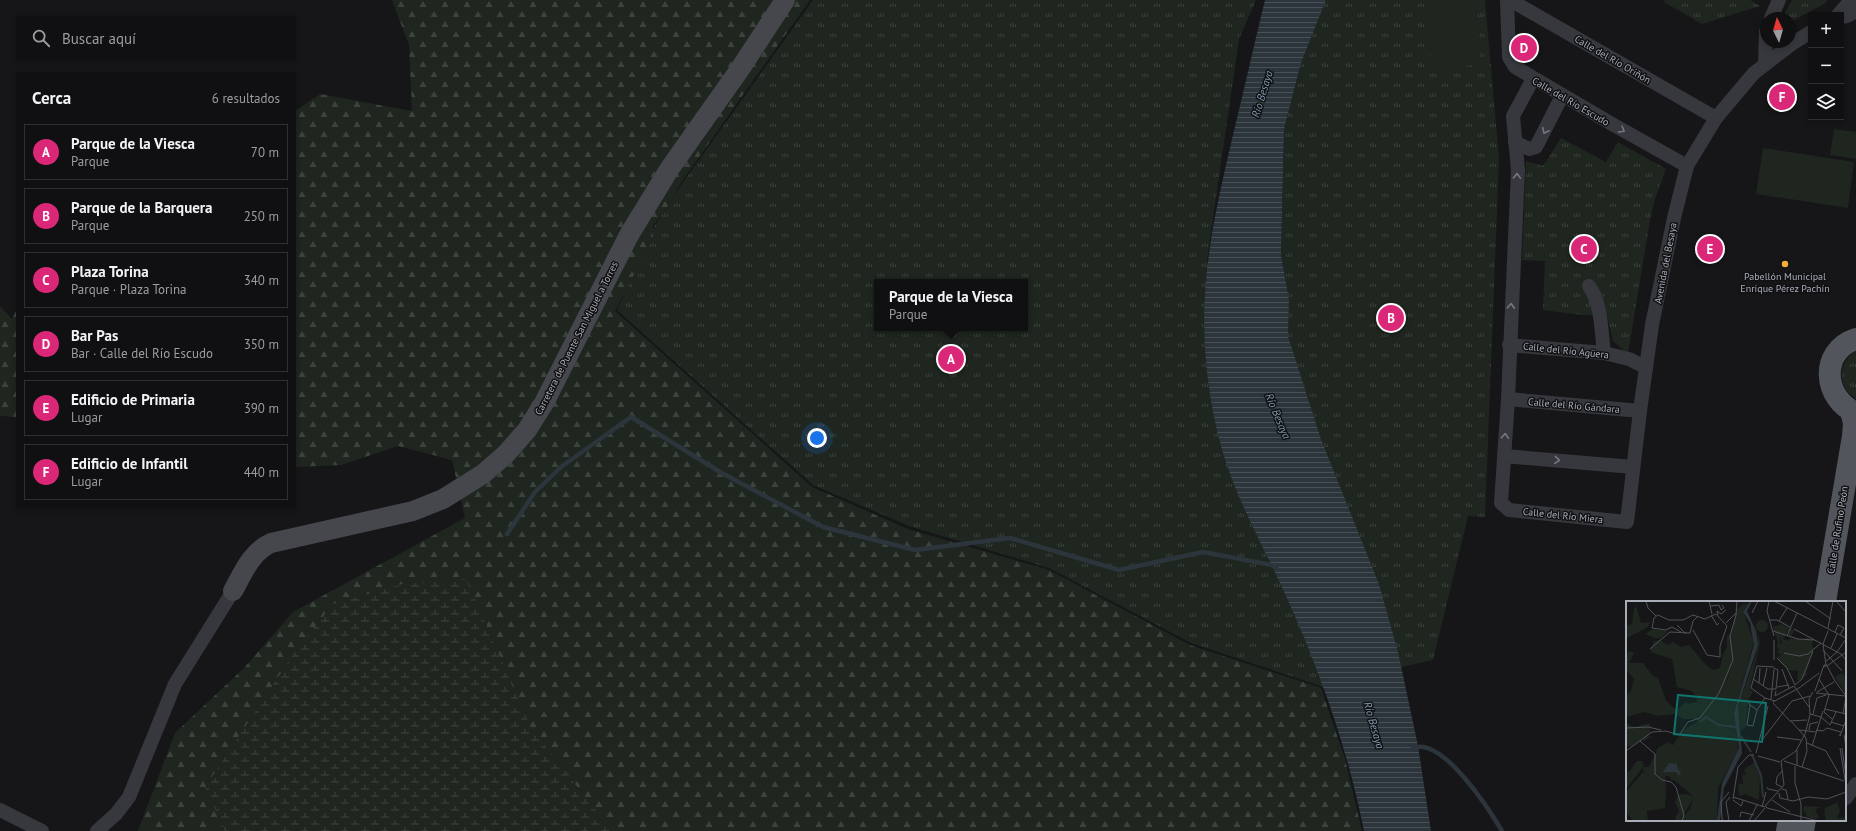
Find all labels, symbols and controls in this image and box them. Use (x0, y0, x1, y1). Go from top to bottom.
north arrow (1760, 12, 1796, 48)
map controls (1808, 12, 1844, 120)
button: + (1808, 12, 1844, 48)
search box (16, 16, 296, 60)
icon: search (30, 27, 52, 49)
text: Buscar aquí (62, 29, 136, 48)
street label: Calle del Río Oriñón (1572, 32, 1653, 87)
pin: D (1511, 33, 1537, 63)
button: − (1808, 48, 1844, 84)
water label: Río Besaya (1248, 68, 1276, 119)
street label: Calle del Río Escudo (1530, 74, 1612, 129)
pin: F (1769, 82, 1795, 112)
button: layers (1808, 84, 1844, 120)
text: Cerca (32, 87, 71, 109)
text: 6 resultados (212, 90, 280, 107)
one-way arrow (1542, 126, 1550, 134)
one-way arrow (1618, 126, 1625, 133)
text: Parque de la Viesca (71, 134, 195, 153)
text: A (42, 144, 50, 161)
text: 70 m (251, 144, 279, 161)
text: Parque (71, 153, 109, 170)
one-way arrow (1513, 173, 1521, 179)
text: Parque de la Barquera (71, 198, 213, 217)
text: B (42, 208, 50, 225)
text: 250 m (244, 208, 279, 225)
text: Parque (71, 217, 109, 234)
street label: Avenida del Besaya (1651, 221, 1680, 305)
pin: C (1571, 234, 1597, 264)
pin: E (1697, 234, 1723, 264)
street label: Carretera de Puente San Miguel a Torres (532, 259, 621, 417)
marker: Pabellón Municipal Enrique Pérez Pachín (1780, 259, 1790, 269)
text: Plaza Torina (71, 262, 149, 281)
place label: Pabellón Municipal Enrique Pérez Pachín (1740, 270, 1830, 295)
text: C (42, 272, 50, 289)
text: 340 m (244, 272, 279, 289)
popup (874, 279, 1028, 331)
text: Parque · Plaza Torina (71, 281, 187, 298)
text: Parque de la Viesca (889, 287, 1013, 306)
pin: B (1378, 303, 1404, 333)
one-way arrow (1507, 303, 1515, 309)
text: Parque (889, 306, 927, 323)
text: Bar Pas (71, 326, 118, 345)
text: D (42, 336, 50, 353)
text: 350 m (244, 336, 279, 353)
street label: Calle del Río Agüera (1522, 340, 1610, 361)
pin: A (938, 344, 964, 374)
text: Bar · Calle del Río Escudo (71, 345, 213, 362)
text: Edificio de Primaria (71, 390, 195, 409)
water label: Río Besaya (1262, 391, 1294, 442)
street label: Calle del Río Gándara (1528, 395, 1620, 416)
text: E (43, 400, 49, 417)
text: 390 m (244, 400, 279, 417)
text: Lugar (71, 409, 102, 426)
your location (807, 428, 827, 448)
one-way arrow (1501, 433, 1510, 439)
text: Edificio de Infantil (71, 454, 188, 473)
one-way arrow (1554, 455, 1560, 464)
text: F (43, 464, 49, 481)
text: 440 m (244, 464, 279, 481)
text: Lugar (71, 473, 102, 490)
street label: Calle de Rufino Peón (1824, 485, 1851, 575)
street label: Calle del Río Miera (1522, 505, 1604, 526)
inset map (1626, 601, 1846, 821)
water label: Río Besaya (1361, 700, 1388, 751)

